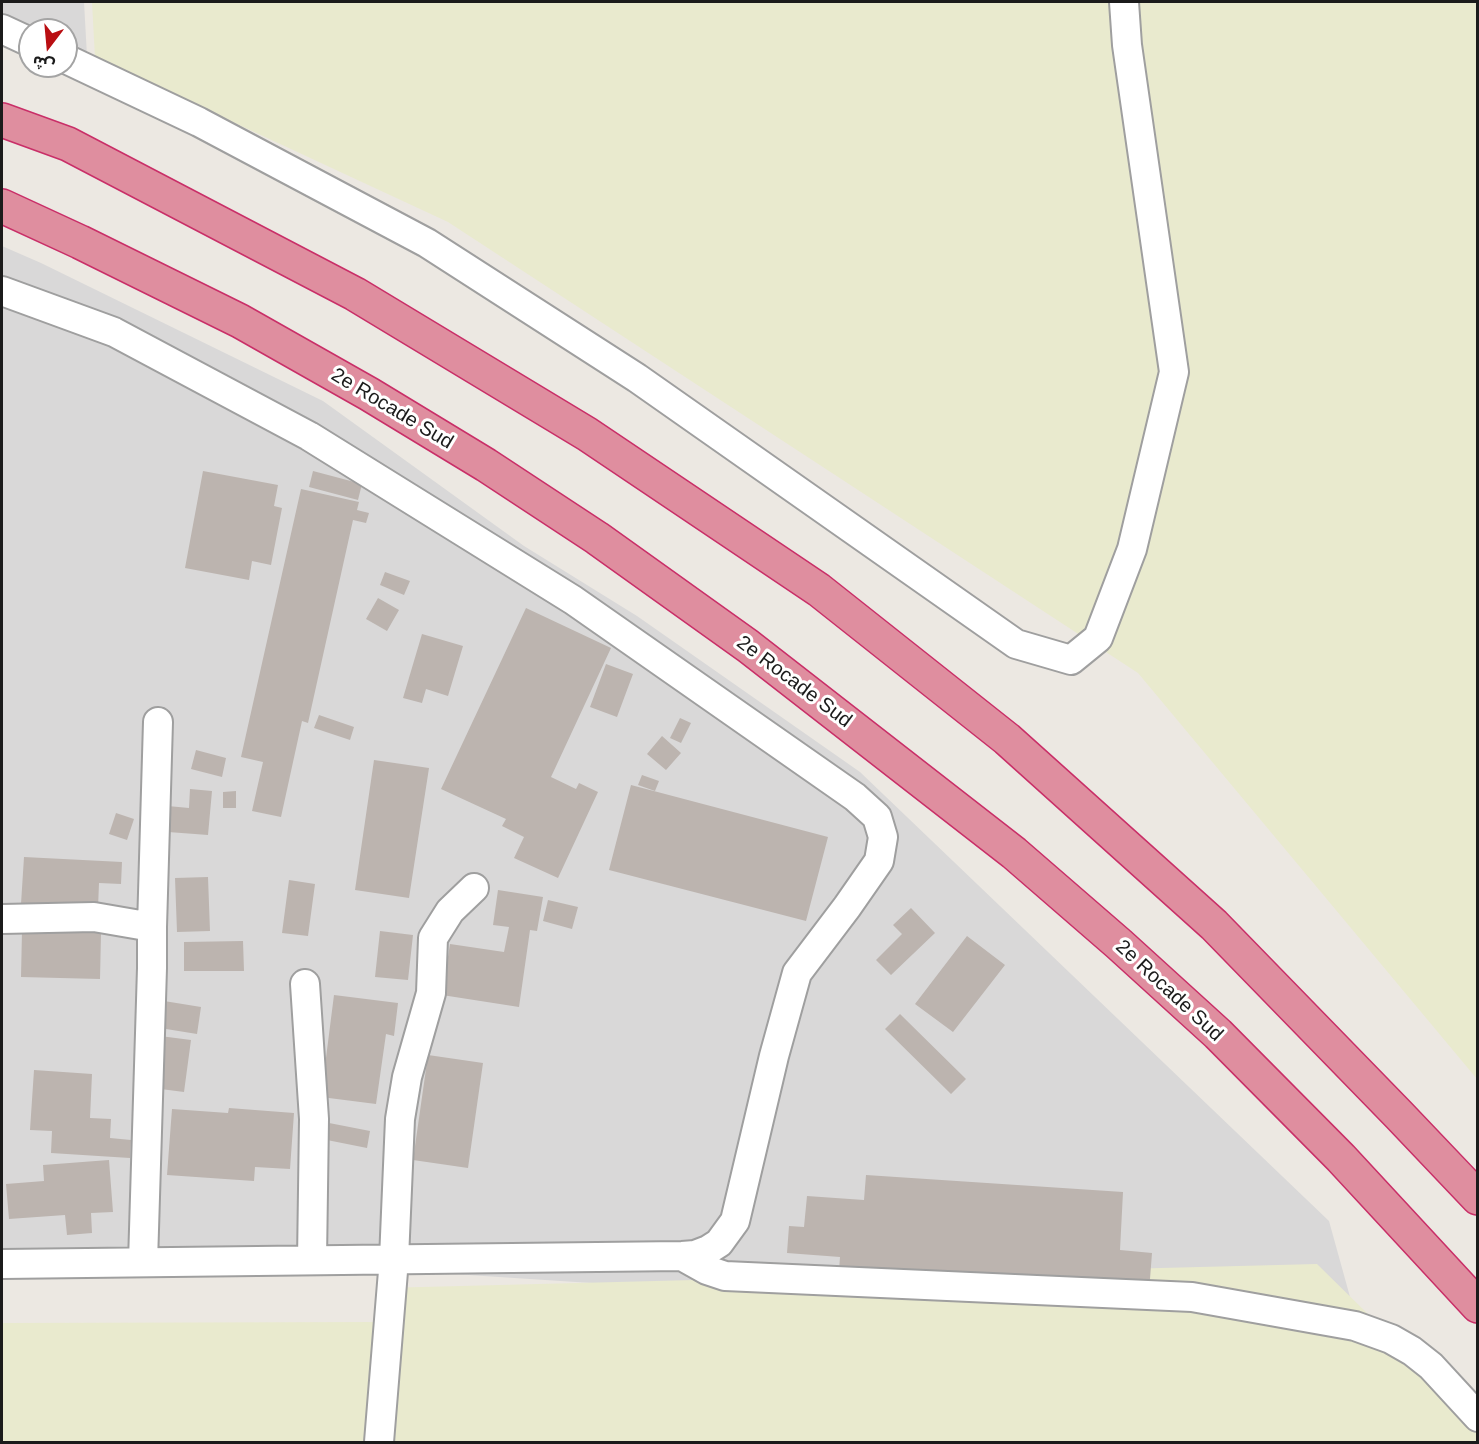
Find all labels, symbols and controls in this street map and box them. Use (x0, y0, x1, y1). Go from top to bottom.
north arrow (18, 18, 78, 78)
text: ش (31, 53, 56, 75)
street label: 2e Rocade Sud (327, 363, 457, 455)
street label: 2e Rocade Sud (732, 631, 856, 733)
street label: 2e Rocade Sud (1110, 935, 1228, 1047)

